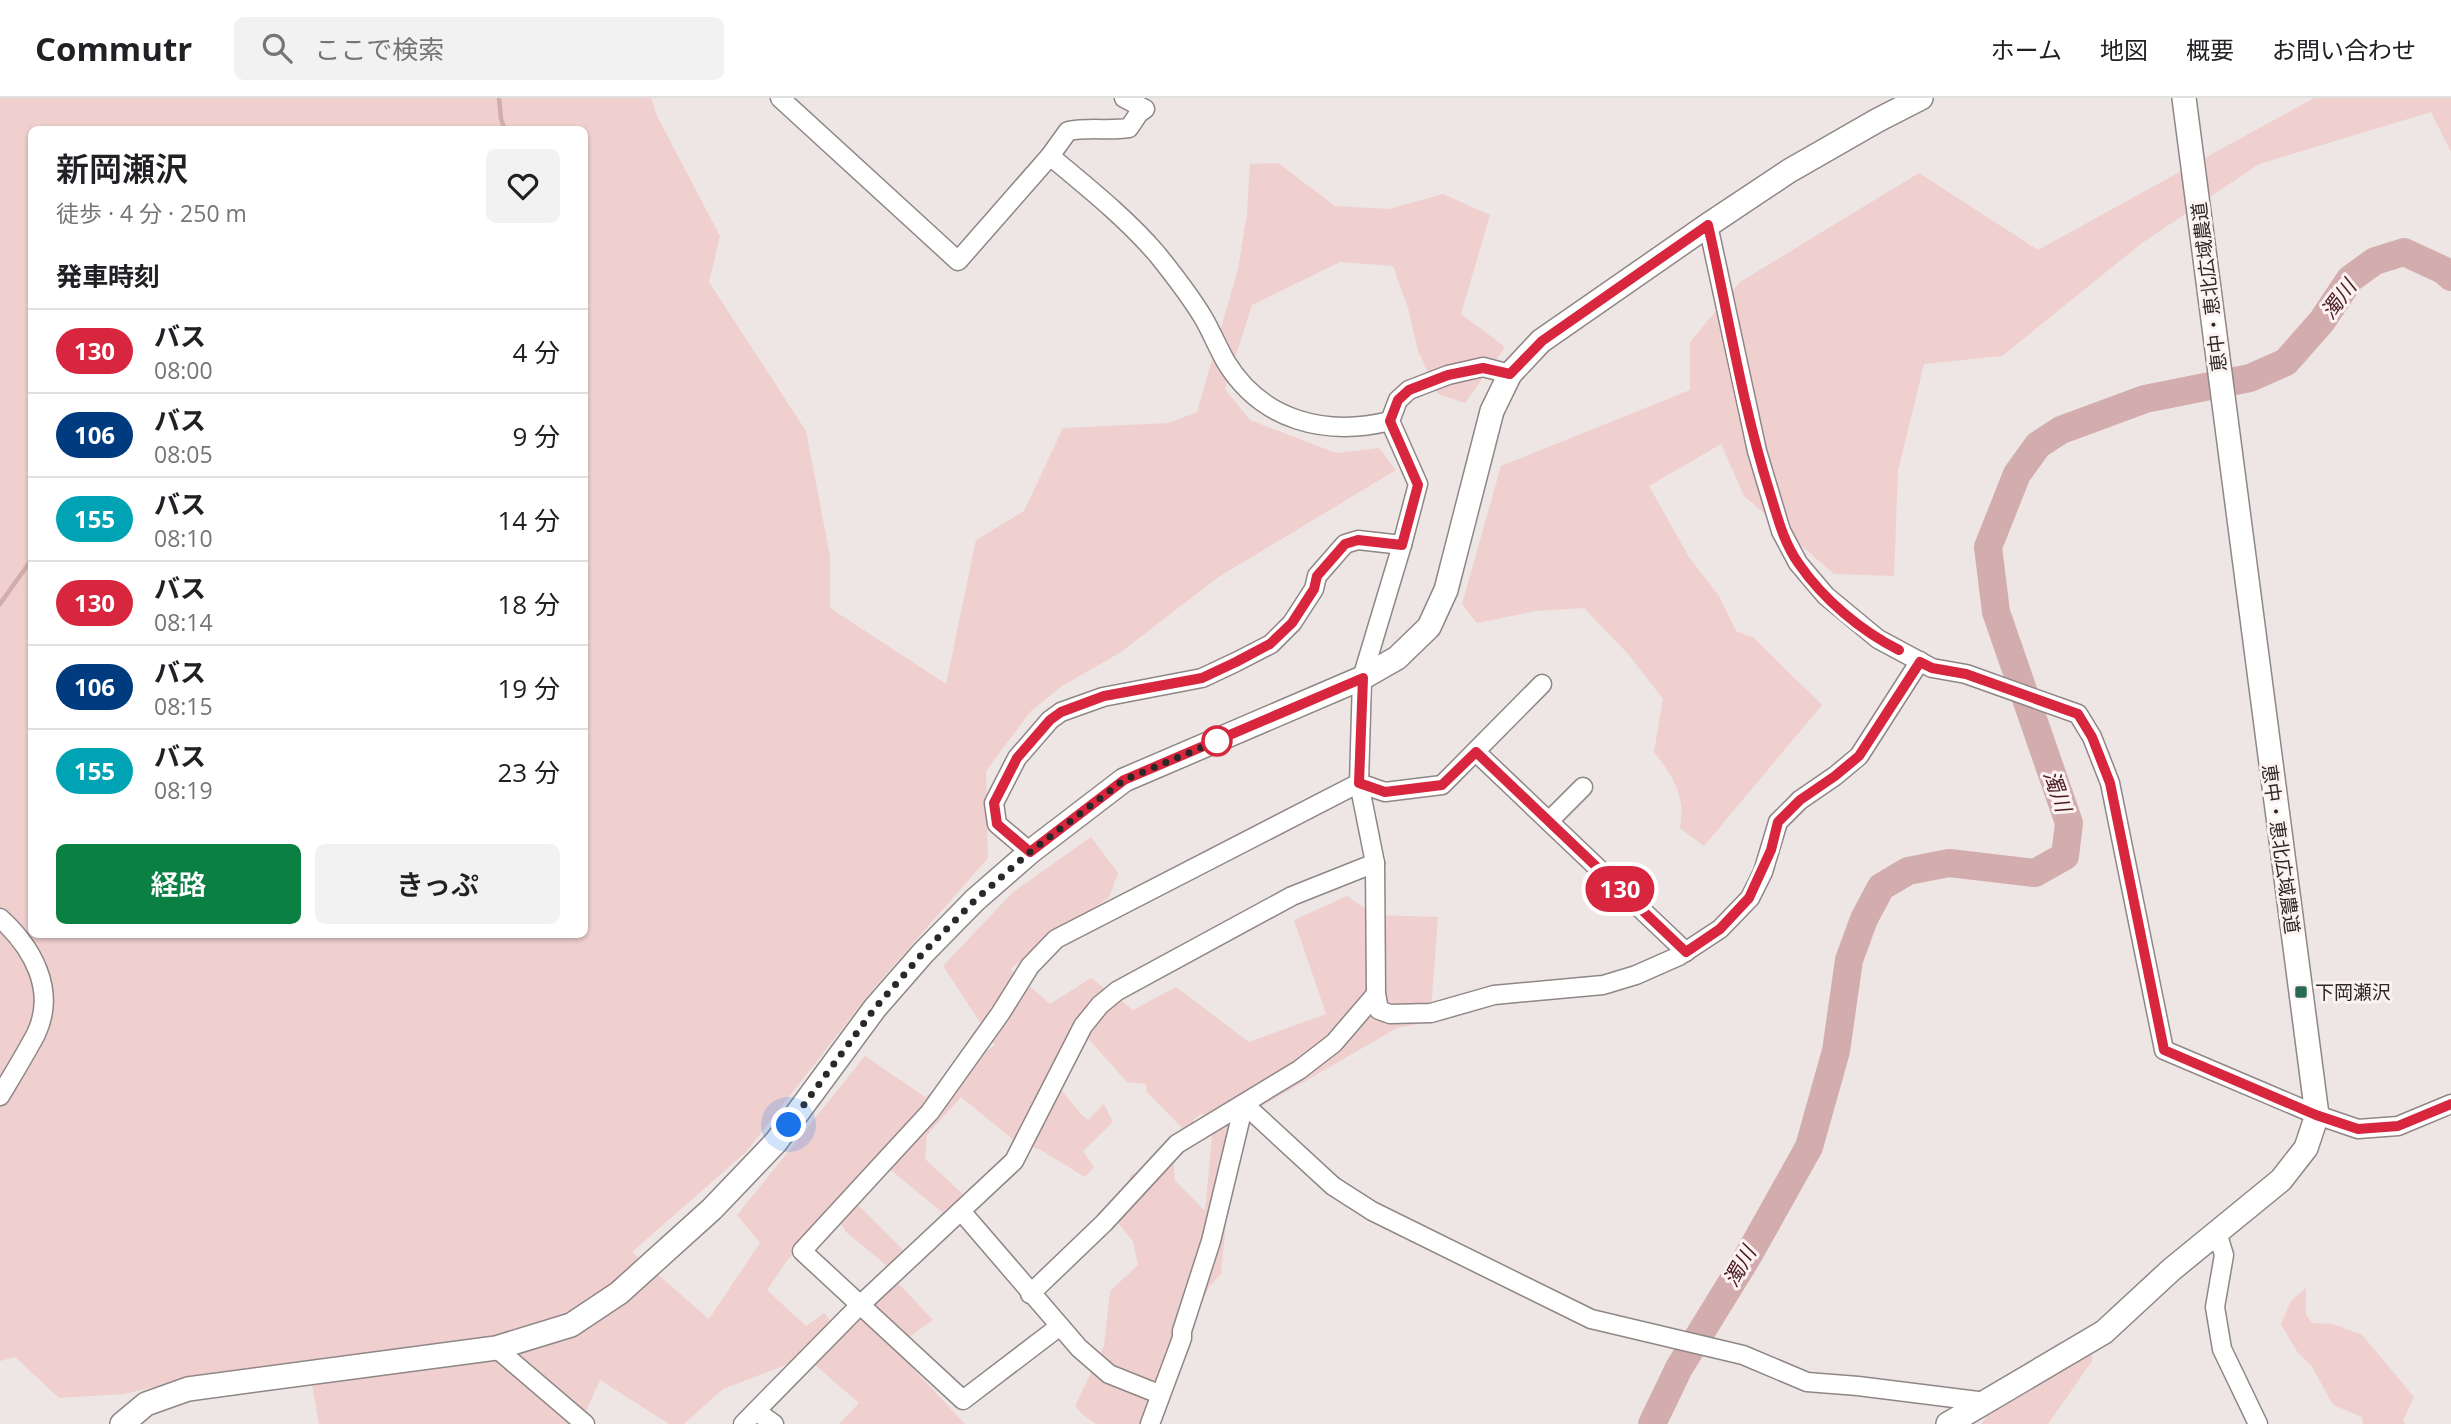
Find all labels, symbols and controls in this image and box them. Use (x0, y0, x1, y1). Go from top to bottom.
search box (234, 17, 724, 80)
text: Commutr (35, 26, 192, 71)
icon: search (258, 29, 296, 67)
text: ここで検索 (314, 31, 444, 67)
text: ホーム (1991, 33, 2062, 66)
text: 地図 (2100, 33, 2148, 66)
text: 概要 (2186, 33, 2234, 66)
text: お問い合わせ (2272, 33, 2416, 66)
text: 新岡瀬沢 (56, 146, 188, 191)
button: heart (486, 149, 560, 223)
text: 徒歩 · 4 分 · 250 m (56, 197, 247, 229)
street label: 恵中・恵北広域農道 (2186, 201, 2232, 373)
text: 発車時刻 (56, 258, 160, 294)
water label: 濁川 (2314, 272, 2363, 324)
text: バス (154, 318, 206, 354)
text: 130 (74, 334, 115, 367)
text: 4 分 (512, 334, 560, 370)
text: 08:00 (154, 354, 213, 386)
text: バス (154, 402, 206, 438)
text: 106 (74, 418, 115, 451)
text: 9 分 (512, 418, 560, 454)
text: 08:05 (154, 438, 213, 470)
text: バス (154, 486, 206, 522)
text: 155 (74, 502, 115, 535)
text: 14 分 (498, 502, 560, 538)
text: 08:10 (154, 522, 213, 554)
text: バス (154, 570, 206, 606)
text: 130 (74, 586, 115, 619)
text: 18 分 (498, 586, 560, 622)
text: 08:14 (154, 606, 213, 638)
text: バス (154, 654, 206, 690)
text: 106 (74, 670, 115, 703)
text: 19 分 (498, 670, 560, 706)
text: 08:15 (154, 690, 213, 722)
unlabelled marker (1202, 726, 1232, 756)
text: バス (154, 738, 206, 774)
text: 155 (74, 754, 115, 787)
text: 23 分 (498, 754, 560, 790)
street label: 恵中・恵北広域農道 (2256, 763, 2306, 935)
water label: 濁川 (2038, 767, 2079, 817)
text: 08:19 (154, 774, 213, 806)
button: 経路 (56, 844, 301, 924)
button: きっぷ (315, 844, 560, 924)
line badge: 130 (1580, 866, 1660, 912)
text: 130 (1599, 872, 1641, 905)
place label: 下岡瀬沢 (2315, 979, 2391, 1005)
marker: 下岡瀬沢 (2293, 984, 2309, 1000)
your location (771, 1107, 806, 1142)
water label: 濁川 (1716, 1239, 1763, 1291)

